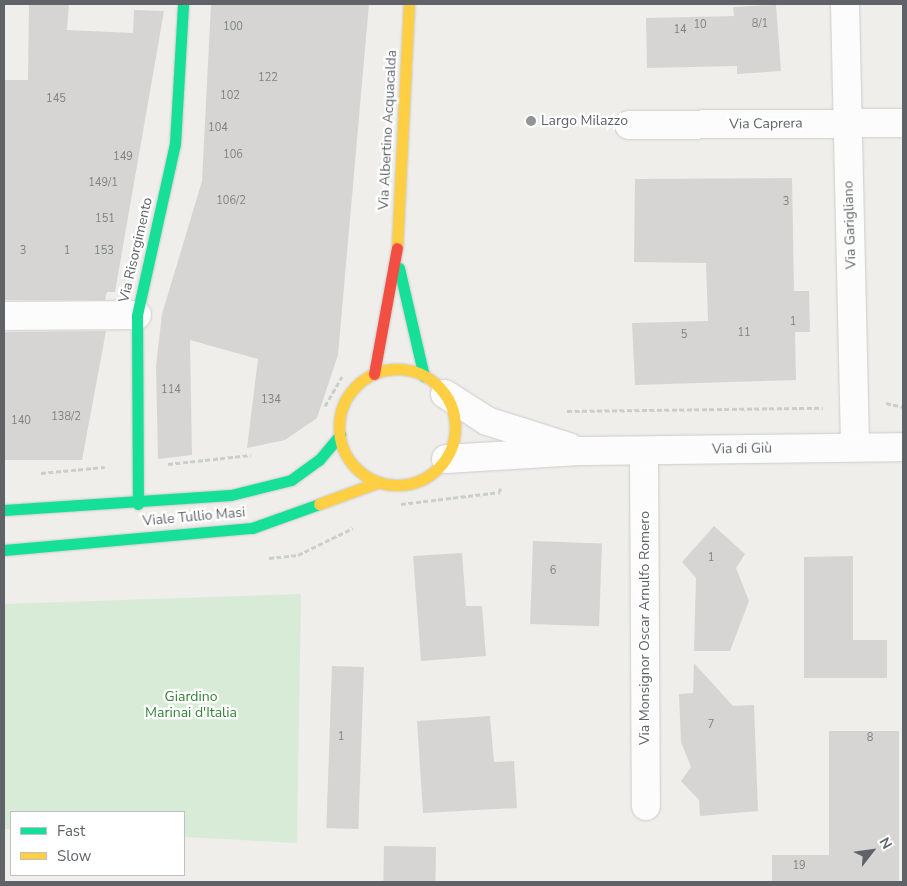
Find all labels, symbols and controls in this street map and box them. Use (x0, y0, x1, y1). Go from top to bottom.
house number: 8/1 (752, 17, 768, 31)
house number: 10 (693, 18, 707, 32)
house number: 100 (223, 20, 243, 34)
house number: 14 (673, 23, 687, 37)
street label: Via Albertino Acquacalda (375, 50, 401, 210)
house number: 122 (258, 71, 278, 85)
house number: 102 (220, 89, 240, 103)
house number: 145 (46, 92, 66, 106)
place label: Largo Milazzo (541, 113, 628, 129)
marker: Largo Milazzo (525, 115, 537, 127)
street label: Via Caprera (729, 115, 803, 133)
house number: 104 (208, 121, 228, 135)
house number: 106 (223, 148, 243, 162)
house number: 149 (113, 150, 133, 164)
house number: 149/1 (88, 176, 118, 190)
street label: Via Garigliano (840, 180, 860, 270)
house number: 106/2 (216, 194, 246, 208)
house number: 3 (783, 195, 789, 209)
street label: Via Risorgimento (116, 196, 156, 304)
house number: 151 (95, 212, 115, 226)
house number: 3 (20, 244, 26, 258)
house number: 1 (64, 244, 70, 258)
house number: 153 (94, 244, 114, 258)
house number: 1 (790, 315, 796, 329)
house number: 11 (737, 326, 751, 340)
house number: 5 (681, 328, 687, 342)
house number: 114 (161, 383, 181, 397)
house number: 134 (261, 393, 281, 407)
house number: 138/2 (51, 410, 81, 424)
house number: 140 (11, 414, 31, 428)
street label: Via di Giù (712, 440, 772, 458)
street label: Viale Tullio Masi (142, 504, 246, 530)
street label: Via Monsignor Oscar Arnulfo Romero (637, 511, 653, 745)
house number: 1 (708, 551, 714, 565)
house number: 6 (550, 564, 556, 578)
park label: Giardino Marinai d'Italia (145, 689, 237, 722)
house number: 7 (708, 718, 714, 732)
house number: 1 (338, 730, 344, 744)
house number: 8 (867, 731, 873, 745)
legend (10, 811, 185, 876)
text: Fast (57, 821, 85, 841)
north arrow (847, 826, 897, 876)
text: N (875, 834, 896, 853)
text: Slow (57, 846, 91, 866)
house number: 19 (792, 859, 806, 873)

